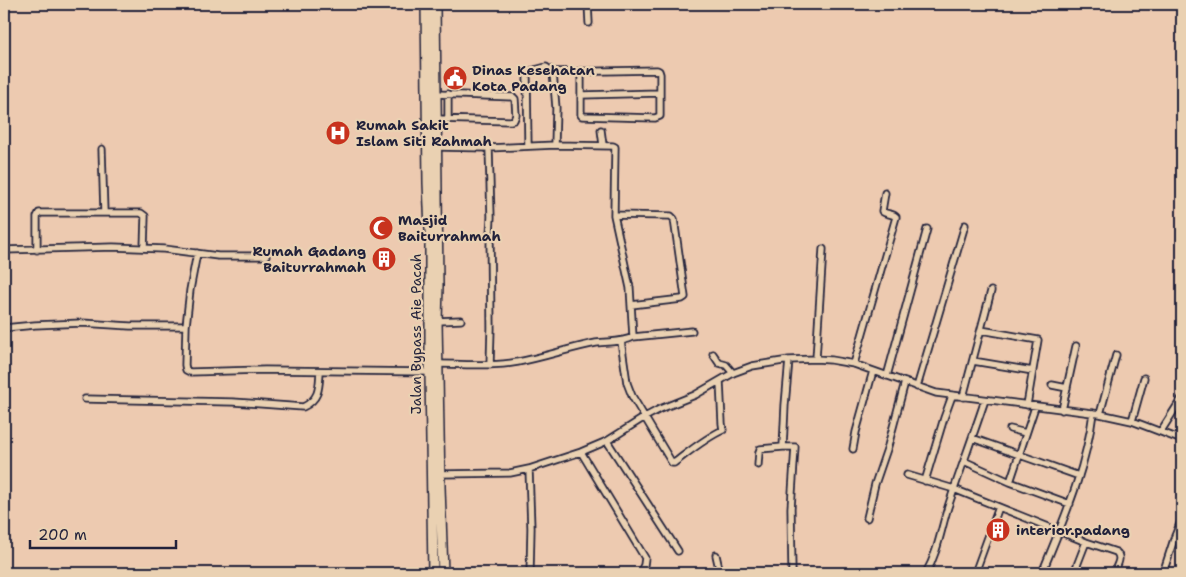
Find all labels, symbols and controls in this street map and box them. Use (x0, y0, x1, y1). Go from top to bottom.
place label: Dinas Kesehatan Kota Padang (472, 61, 595, 95)
public building icon: Dinas Kesehatan Kota Padang (442, 65, 468, 91)
place label: Rumah Sakit Islam Siti Rahmah (356, 116, 492, 150)
hospital icon: Rumah Sakit Islam Siti Rahmah (325, 120, 351, 146)
place label: Masjid Baiturrahmah (398, 211, 501, 245)
mosque icon: Masjid Baiturrahmah (368, 215, 394, 241)
place label: Rumah Gadang Baiturrahmah (252, 242, 366, 276)
building icon: Rumah Gadang Baiturrahmah (371, 246, 397, 272)
street label: Jalan Bypass Aie Pacah (407, 253, 425, 415)
scale bar (30, 517, 176, 549)
building icon: interior.padang (985, 517, 1011, 543)
place label: interior.padang (1016, 521, 1130, 539)
text: 200 m (38, 525, 87, 545)

